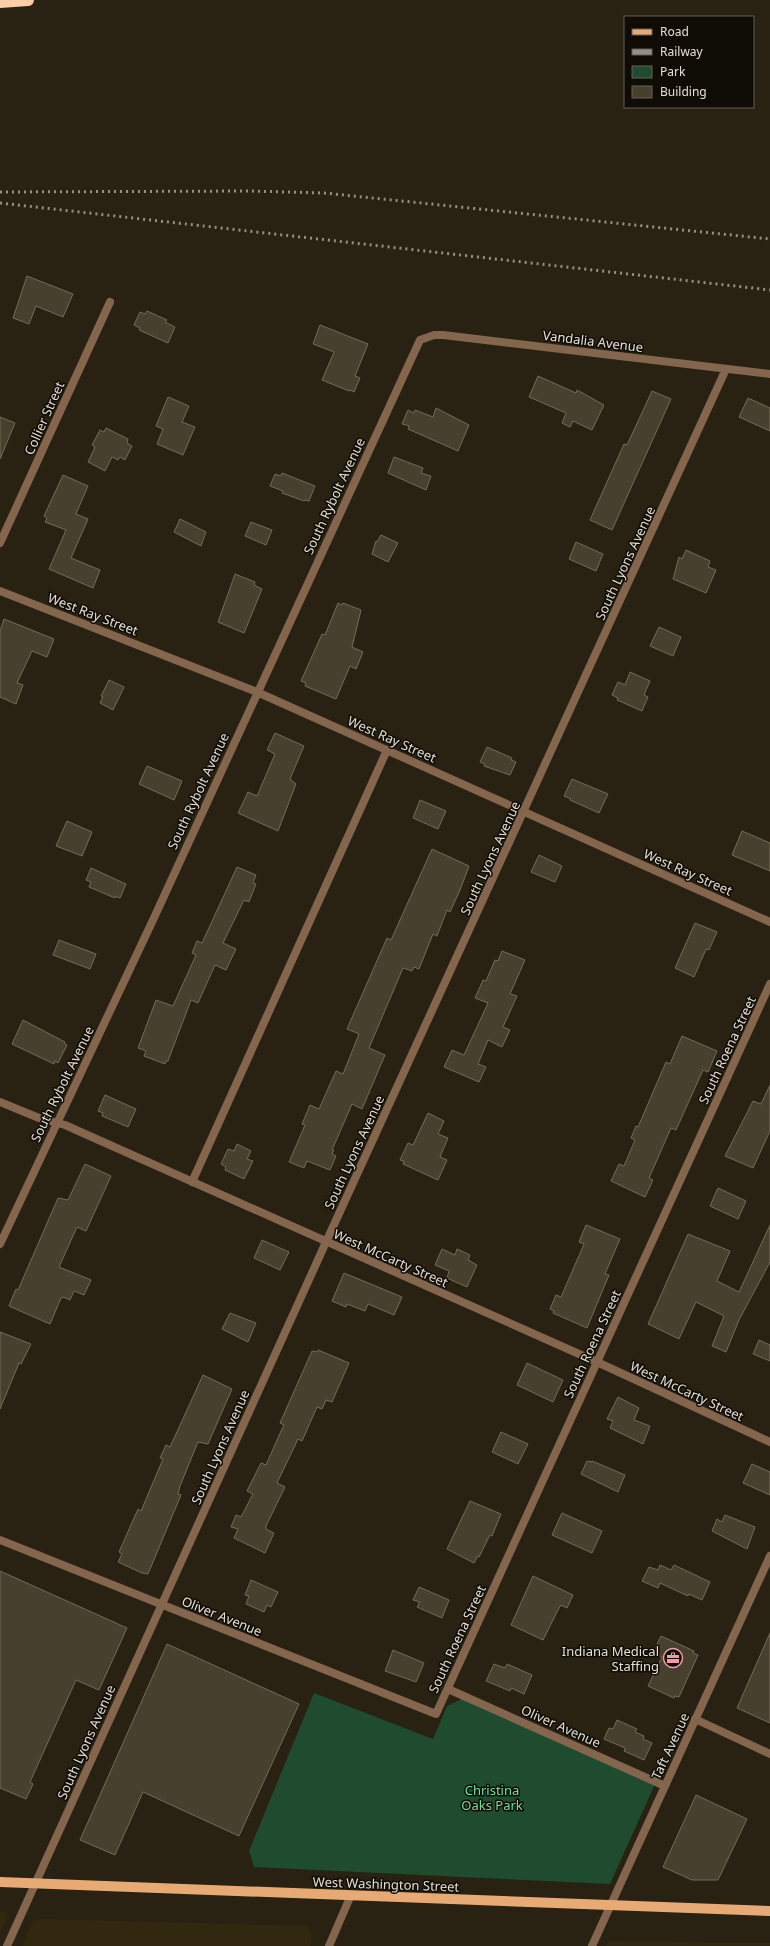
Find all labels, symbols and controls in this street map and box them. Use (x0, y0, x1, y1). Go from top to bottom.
legend (624, 16, 754, 108)
text: Road (660, 23, 689, 40)
text: Railway (660, 43, 704, 60)
text: Park (660, 63, 686, 80)
text: Building (660, 83, 707, 100)
street label: Vandalia Avenue (542, 326, 644, 356)
street label: Collier Street (20, 378, 68, 458)
street label: South Rybolt Avenue (299, 435, 369, 557)
street label: South Lyons Avenue (591, 503, 659, 623)
street label: West Ray Street (45, 589, 141, 640)
street label: West Ray Street (345, 711, 439, 767)
street label: South Rybolt Avenue (163, 730, 233, 852)
street label: South Lyons Avenue (456, 798, 524, 918)
street label: West Ray Street (641, 844, 735, 900)
street label: South Roena Street (694, 993, 760, 1107)
street label: South Rybolt Avenue (26, 1023, 98, 1145)
street label: South Lyons Avenue (320, 1092, 388, 1212)
street label: West McCarty Street (331, 1225, 451, 1291)
street label: South Roena Street (559, 1287, 625, 1401)
street label: West McCarty Street (627, 1357, 747, 1425)
street label: South Lyons Avenue (187, 1387, 253, 1507)
street label: South Roena Street (424, 1582, 490, 1696)
street label: Oliver Avenue (179, 1592, 265, 1640)
place label: Indiana Medical Staffing (562, 1642, 659, 1675)
office icon: Indiana Medical Staffing (662, 1647, 684, 1669)
street label: South Lyons Avenue (53, 1682, 119, 1802)
street label: Oliver Avenue (518, 1700, 604, 1752)
street label: Taft Avenue (647, 1710, 693, 1782)
park label: Christina Oaks Park (461, 1781, 523, 1814)
street label: West Washington Street (312, 1872, 460, 1896)

